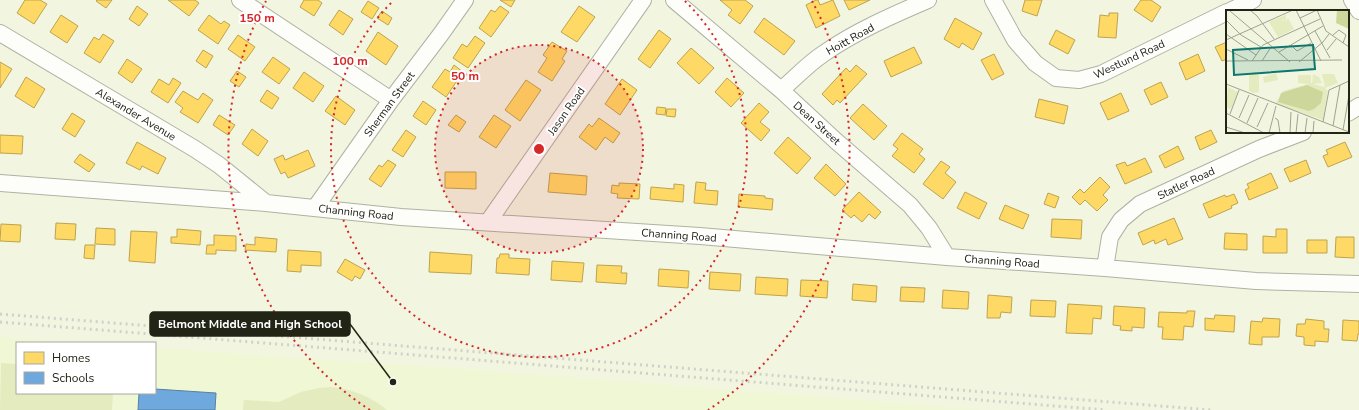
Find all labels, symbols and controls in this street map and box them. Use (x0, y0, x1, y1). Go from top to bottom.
text: 150 m (239, 10, 275, 26)
inset map (1226, 10, 1349, 133)
street label: Hoitt Road (823, 20, 877, 59)
street label: Westlund Road (1091, 36, 1167, 83)
text: 100 m (332, 53, 368, 69)
text: 50 m (451, 68, 479, 84)
street label: Sherman Street (361, 69, 418, 140)
street label: Alexander Avenue (93, 84, 179, 144)
street label: Jason Road (544, 84, 588, 139)
street label: Dean Street (790, 98, 844, 149)
centre of rings (532, 142, 546, 156)
street label: Statler Road (1155, 164, 1217, 203)
street label: Channing Road (318, 201, 394, 224)
street label: Channing Road (641, 225, 717, 246)
street label: Channing Road (964, 251, 1040, 272)
callout: Belmont Middle and High School (150, 312, 350, 336)
text: Belmont Middle and High School (158, 316, 342, 332)
legend (16, 342, 156, 394)
text: Homes (52, 350, 90, 366)
text: Schools (52, 370, 95, 386)

